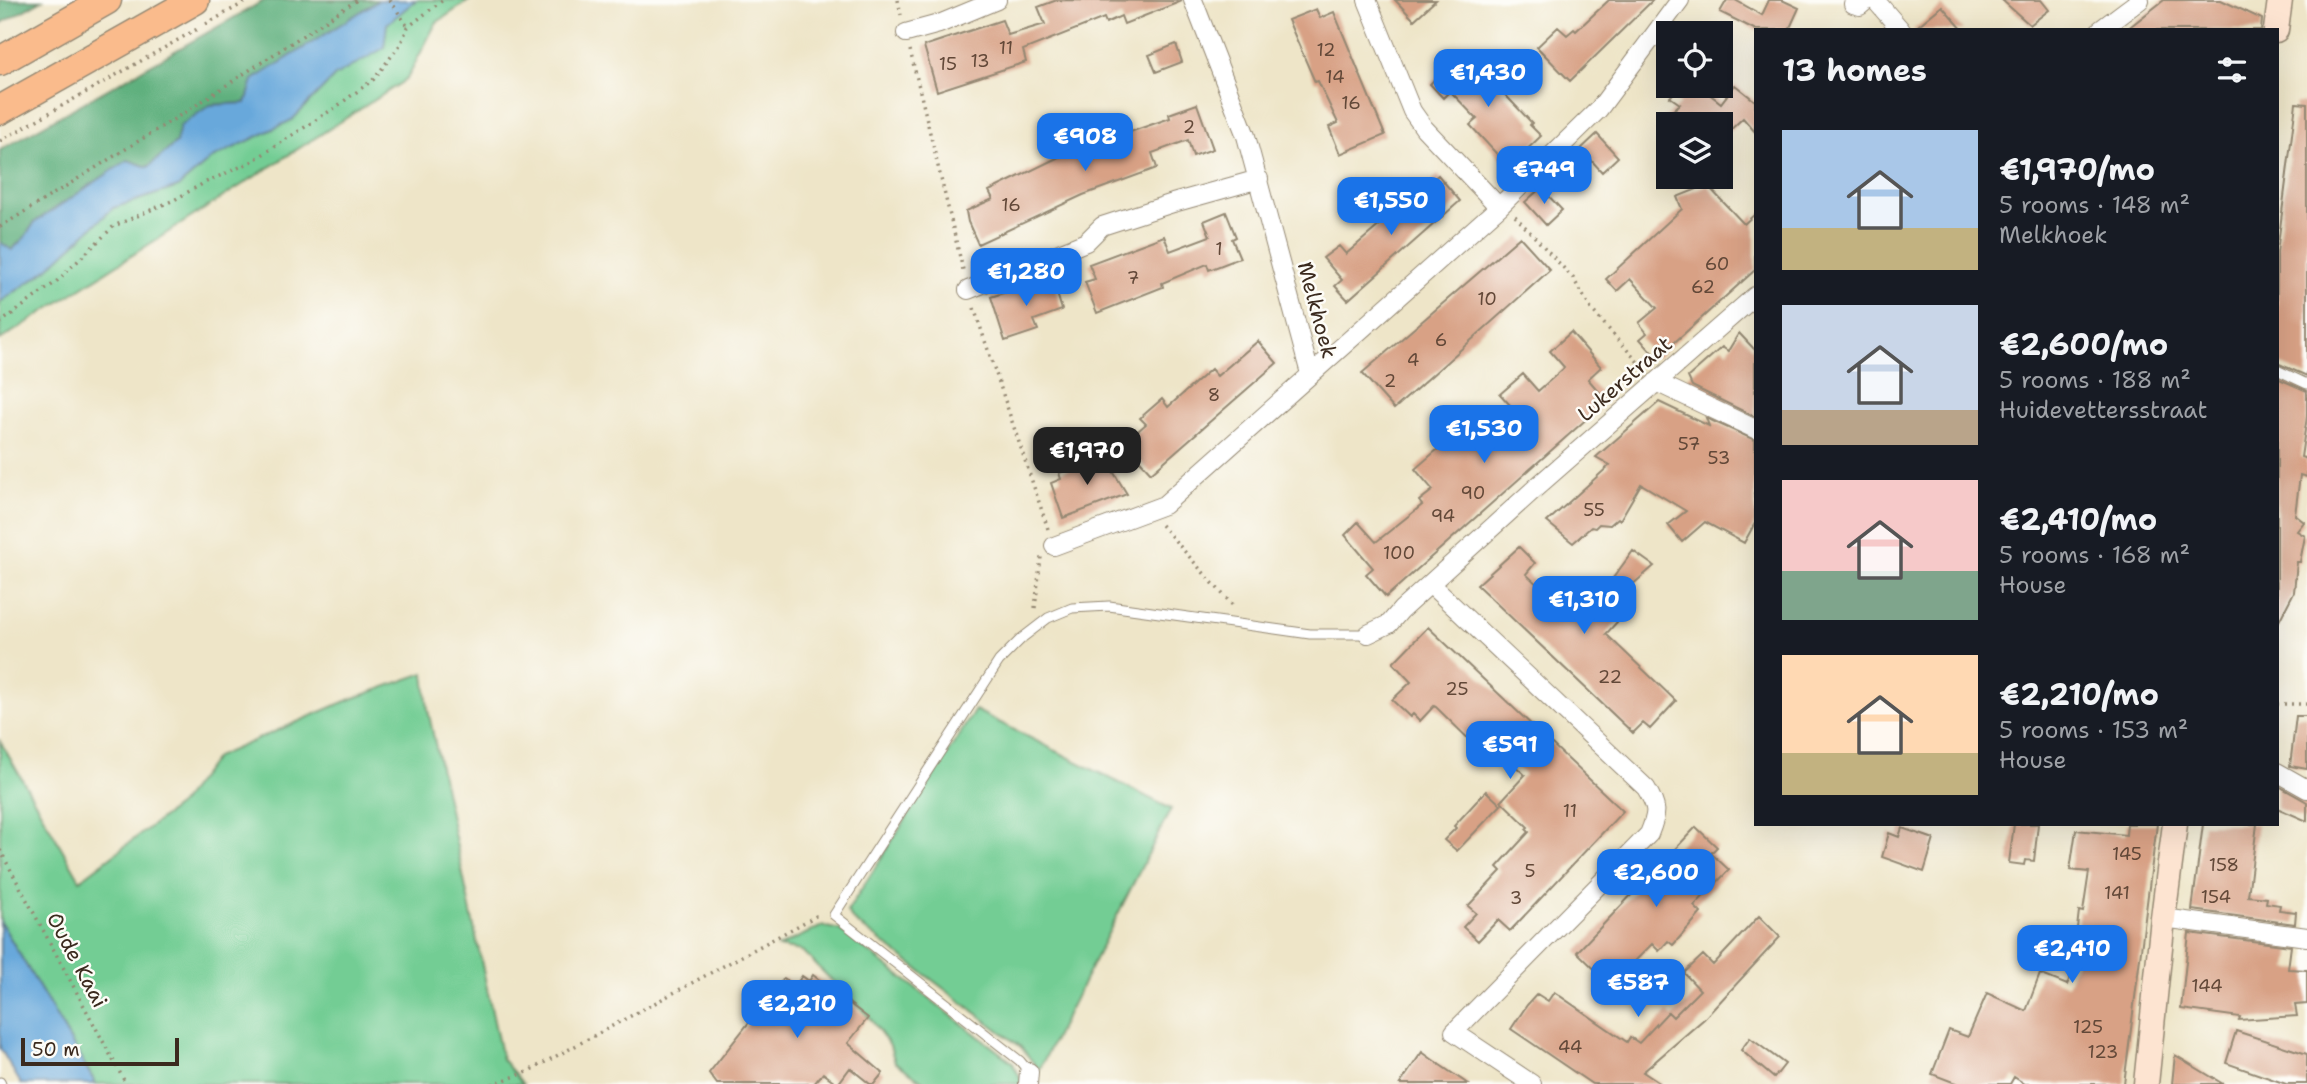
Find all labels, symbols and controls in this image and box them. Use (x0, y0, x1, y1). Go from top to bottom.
map controls (1656, 21, 1733, 189)
button: locate (1656, 21, 1733, 98)
house number: 11 (999, 36, 1013, 60)
house number: 12 (1316, 38, 1336, 62)
house number: 13 (970, 49, 990, 73)
pin: €1,430 (1431, 50, 1545, 109)
text: 13 homes (1782, 50, 1927, 91)
icon: filters (2213, 51, 2251, 89)
house number: 15 (939, 52, 957, 76)
text: €1,430 (1450, 57, 1526, 87)
house number: 14 (1325, 65, 1345, 89)
house number: 16 (1341, 91, 1361, 115)
button: layers (1656, 112, 1733, 189)
pin: €908 (1044, 114, 1126, 173)
house number: 2 (1183, 115, 1195, 139)
text: €908 (1053, 121, 1117, 151)
pin: €749 (1503, 146, 1585, 206)
text: €1,970/mo (1999, 149, 2155, 190)
text: €749 (1513, 154, 1575, 184)
icon: home (1838, 158, 1922, 242)
pin: €1,550 (1334, 177, 1448, 237)
text: €1,550 (1353, 185, 1429, 215)
text: 5 rooms · 148 m² (1999, 190, 2190, 220)
house number: 16 (1001, 193, 1021, 217)
text: Melkhoek (1999, 220, 2107, 250)
house number: 1 (1215, 237, 1223, 261)
pin: €1,280 (969, 248, 1083, 308)
house number: 60 (1705, 252, 1729, 276)
text: €1,280 (987, 256, 1065, 286)
street label: Melkhoek (1291, 259, 1343, 361)
house number: 7 (1127, 266, 1139, 290)
house number: 62 (1691, 275, 1715, 299)
house number: 10 (1477, 287, 1497, 311)
text: €2,600/mo (1999, 324, 2168, 365)
house number: 6 (1435, 328, 1447, 352)
street label: Lukerstraat (1572, 330, 1678, 428)
icon: home (1838, 333, 1922, 417)
house number: 4 (1407, 348, 1419, 372)
text: 5 rooms · 188 m² (1999, 365, 2191, 395)
house number: 2 (1384, 369, 1396, 393)
house number: 8 (1208, 383, 1220, 407)
text: Huidevettersstraat (1999, 395, 2207, 425)
pin: €1,530 (1427, 406, 1541, 465)
text: €1,530 (1445, 413, 1523, 443)
pin: €1,970 (1030, 428, 1144, 487)
house number: 57 (1678, 432, 1700, 456)
text: €1,970 (1049, 435, 1125, 465)
house number: 53 (1708, 446, 1730, 470)
house number: 90 (1461, 481, 1485, 505)
house number: 55 (1583, 498, 1605, 522)
text: €2,410/mo (1999, 499, 2157, 540)
house number: 94 (1431, 504, 1455, 528)
icon: home (1838, 508, 1922, 592)
text: 5 rooms · 168 m² (1999, 540, 2190, 570)
house number: 100 (1383, 541, 1415, 565)
text: House (1999, 570, 2067, 600)
pin: €1,310 (1527, 576, 1641, 636)
text: €1,310 (1548, 584, 1620, 614)
house number: 22 (1598, 665, 1622, 689)
text: €2,210/mo (1999, 674, 2159, 715)
house number: 25 (1445, 677, 1469, 701)
icon: home (1838, 683, 1922, 767)
text: 5 rooms · 153 m² (1999, 715, 2188, 745)
pin: €591 (1469, 722, 1551, 781)
text: €591 (1482, 729, 1538, 759)
text: House (1999, 745, 2067, 775)
house number: 11 (1563, 799, 1577, 823)
house number: 145 (2112, 842, 2142, 866)
pin: €2,600 (1599, 850, 1713, 909)
house number: 158 (2209, 853, 2239, 877)
text: €2,600 (1613, 857, 1699, 887)
house number: 5 (1524, 859, 1536, 883)
house number: 141 (2104, 881, 2130, 905)
house number: 154 (2201, 885, 2231, 909)
house number: 3 (1510, 886, 1522, 910)
street label: Oude Kaai (40, 907, 114, 1013)
pin: €2,410 (2015, 926, 2129, 985)
text: €2,410 (2033, 933, 2111, 963)
pin: €587 (1597, 960, 1679, 1019)
text: €587 (1607, 967, 1669, 997)
house number: 144 (2191, 974, 2223, 998)
pin: €2,210 (740, 981, 854, 1040)
text: €2,210 (757, 988, 837, 1018)
house number: 125 (2073, 1015, 2103, 1039)
scale bar (21, 1035, 178, 1067)
house number: 44 (1558, 1035, 1582, 1059)
text: 50 m (32, 1037, 80, 1062)
house number: 123 (2088, 1040, 2118, 1064)

